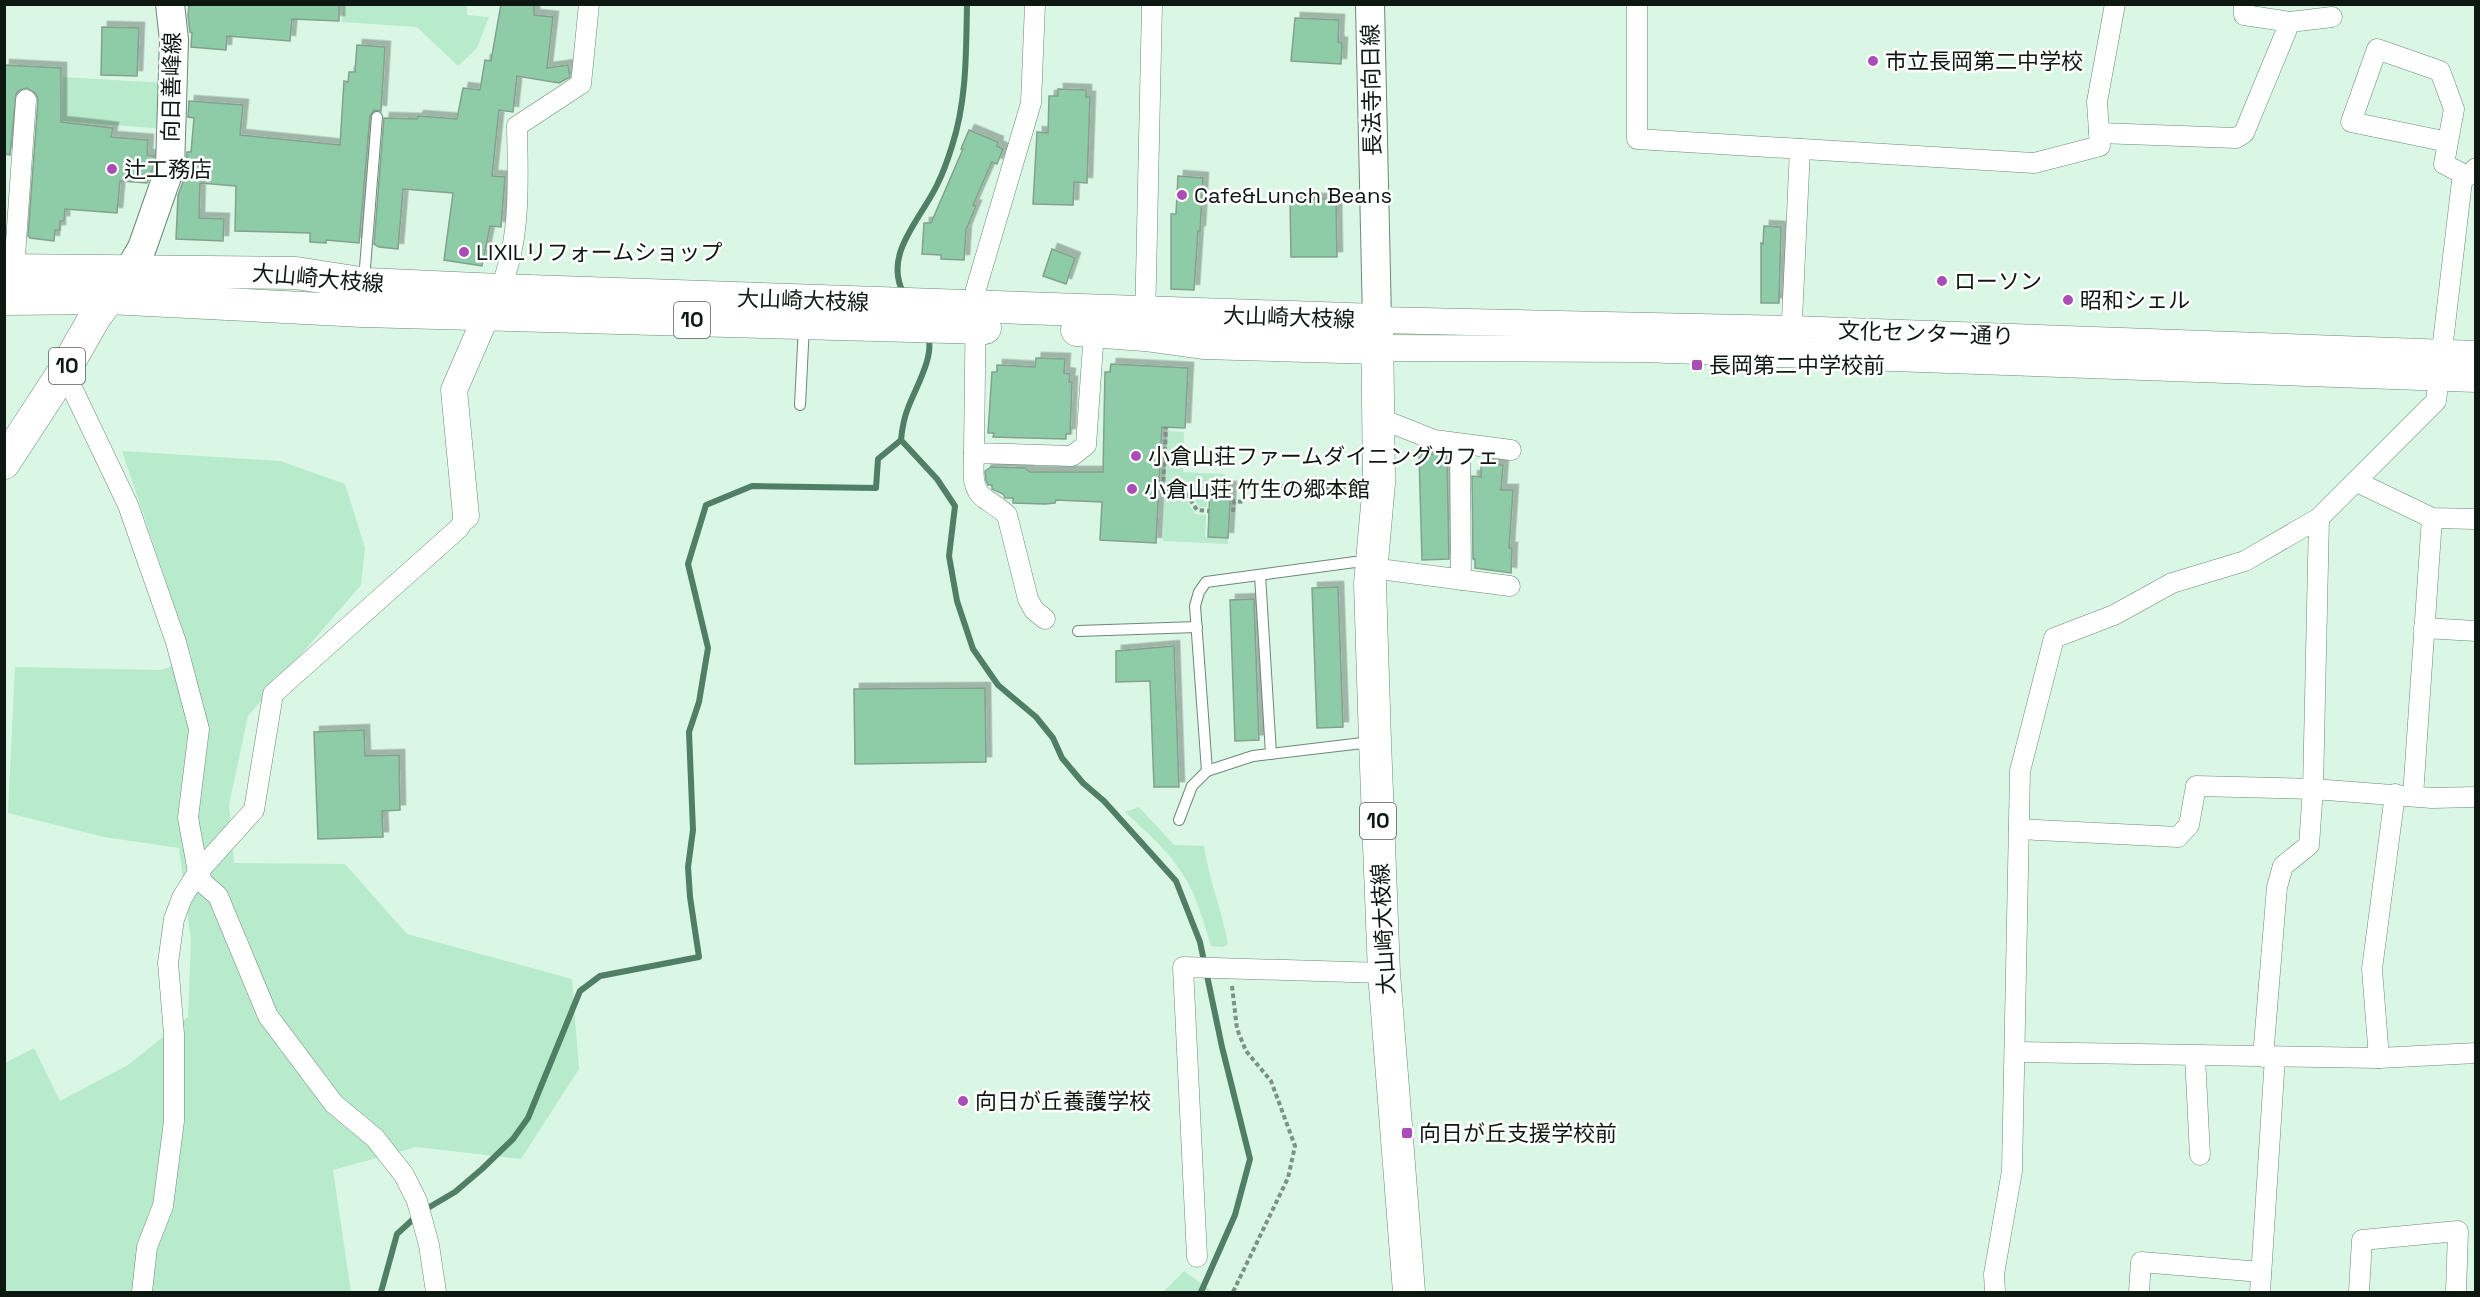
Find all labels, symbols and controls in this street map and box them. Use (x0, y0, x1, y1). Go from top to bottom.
street label: 長法寺向日線 (1356, 24, 1386, 156)
street label: 向日善峰線 (156, 32, 186, 142)
place label: 市立長岡第二中学校 (1885, 47, 2083, 75)
marker: 市立長岡第二中学校 (1866, 54, 1880, 68)
place label: 辻工務店 (124, 155, 212, 183)
marker: 辻工務店 (105, 162, 119, 176)
place label: Cafe&Lunch Beans (1194, 181, 1392, 209)
marker: Cafe&Lunch Beans (1175, 188, 1189, 202)
place label: LIXILリフォームショップ (476, 238, 722, 266)
marker: LIXILリフォームショップ (457, 245, 471, 259)
street label: 大山崎大枝線 (251, 258, 385, 298)
place label: ローソン (1954, 267, 2042, 295)
marker: ローソン (1935, 274, 1949, 288)
street label: 大山崎大枝線 (737, 284, 869, 316)
place label: 昭和シェル (2080, 286, 2190, 314)
marker: 昭和シェル (2061, 293, 2075, 307)
street label: 大山崎大枝線 (1223, 301, 1355, 333)
road number: 10 (674, 302, 710, 338)
street label: 文化センター通り (1838, 316, 2014, 350)
road number: 10 (49, 348, 85, 384)
place label: 長岡第二中学校前 (1709, 351, 1885, 379)
marker: 長岡第二中学校前 (1690, 358, 1704, 372)
place label: 小倉山荘ファームダイニングカフェ (1148, 442, 1499, 470)
marker: 小倉山荘ファームダイニングカフェ (1129, 449, 1143, 463)
place label: 小倉山荘 竹生の郷本館 (1144, 475, 1370, 503)
marker: 小倉山荘 竹生の郷本館 (1125, 482, 1139, 496)
road number: 10 (1360, 803, 1396, 839)
street label: 大山崎大枝線 (1366, 862, 1400, 996)
place label: 向日が丘養護学校 (975, 1087, 1151, 1115)
marker: 向日が丘養護学校 (956, 1094, 970, 1108)
place label: 向日が丘支援学校前 (1419, 1119, 1617, 1147)
marker: 向日が丘支援学校前 (1400, 1126, 1414, 1140)

